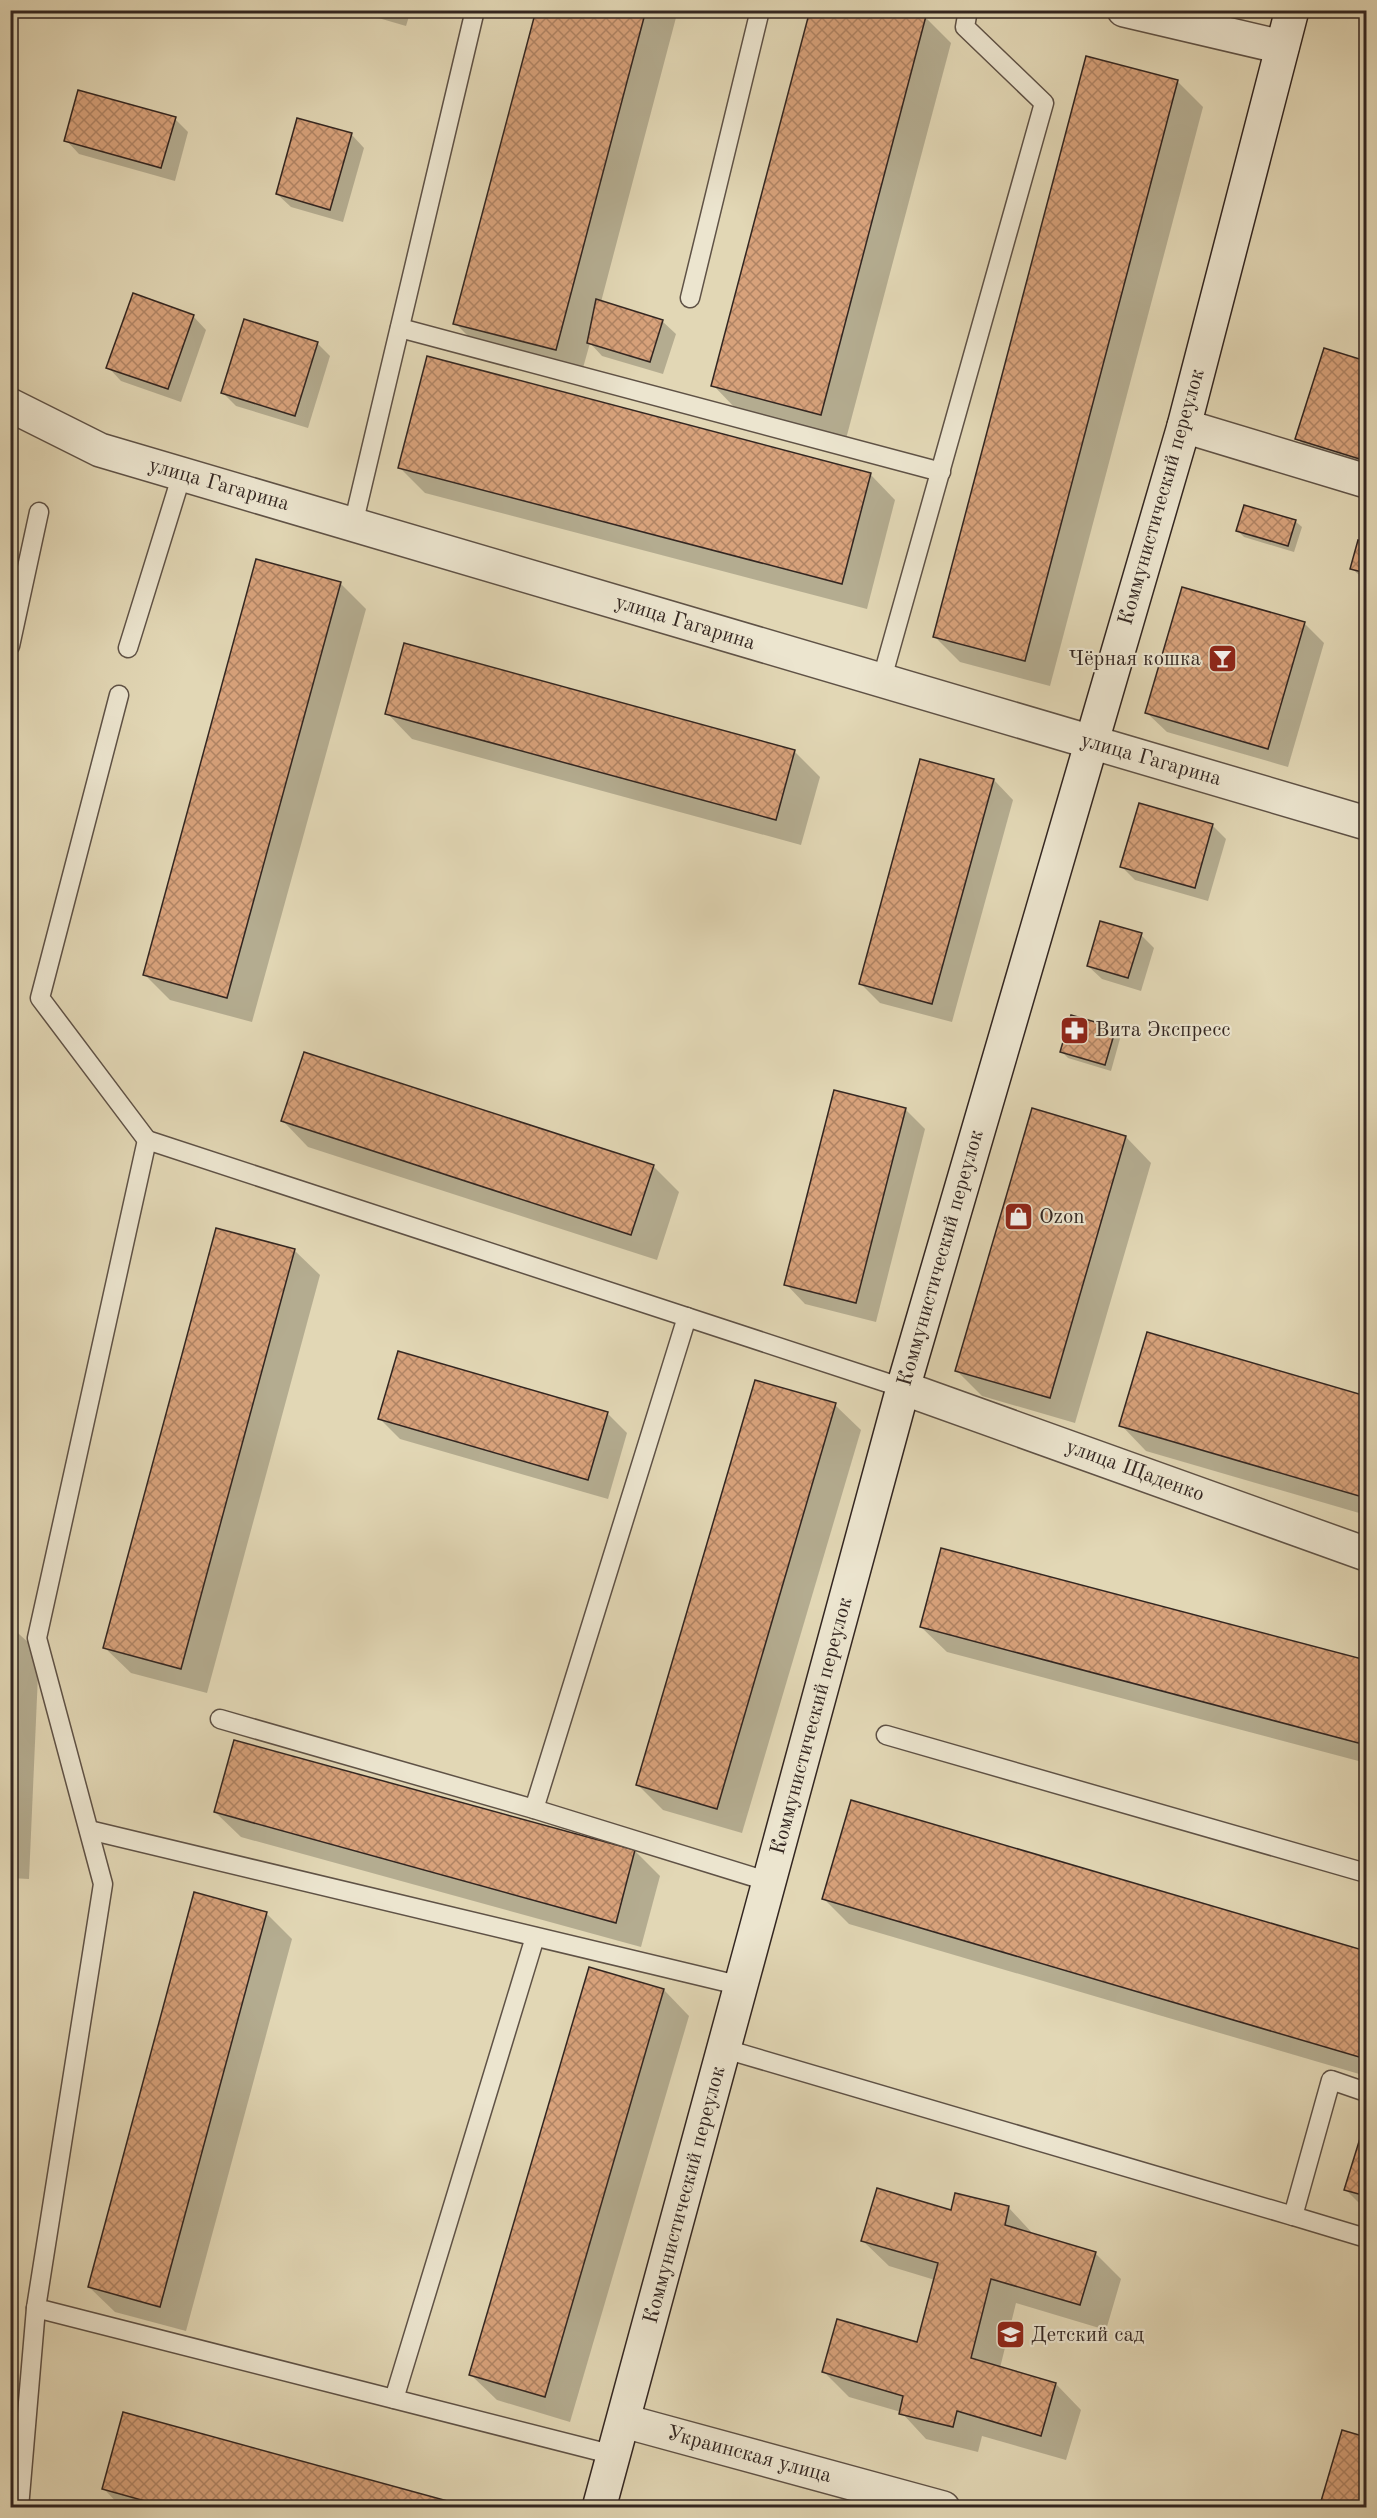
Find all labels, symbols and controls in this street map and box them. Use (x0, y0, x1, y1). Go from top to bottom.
street label: Коммунистический переулок (1115, 366, 1209, 628)
street label: улица Гагарина (146, 455, 292, 515)
street label: улица Гагарина (612, 592, 758, 654)
bar icon: Чёрная кошка (1206, 643, 1238, 675)
place label: Чёрная кошка (1069, 649, 1201, 670)
street label: улица Гагарина (1078, 730, 1224, 790)
pharmacy icon: Вита Экспресс (1058, 1014, 1090, 1046)
place label: Вита Экспресс (1095, 1020, 1230, 1041)
street label: Коммунистический переулок (894, 1127, 988, 1389)
shop icon: Ozon (1002, 1201, 1034, 1233)
place label: Ozon (1039, 1207, 1085, 1228)
street label: улица Щаденко (1063, 1436, 1207, 1506)
street label: Коммунистический переулок (767, 1595, 857, 1857)
street label: Коммунистический переулок (640, 2064, 730, 2326)
school or university icon: Детский сад (994, 2319, 1026, 2351)
place label: Детский сад (1031, 2325, 1145, 2346)
street label: Украинская улица (664, 2423, 834, 2487)

